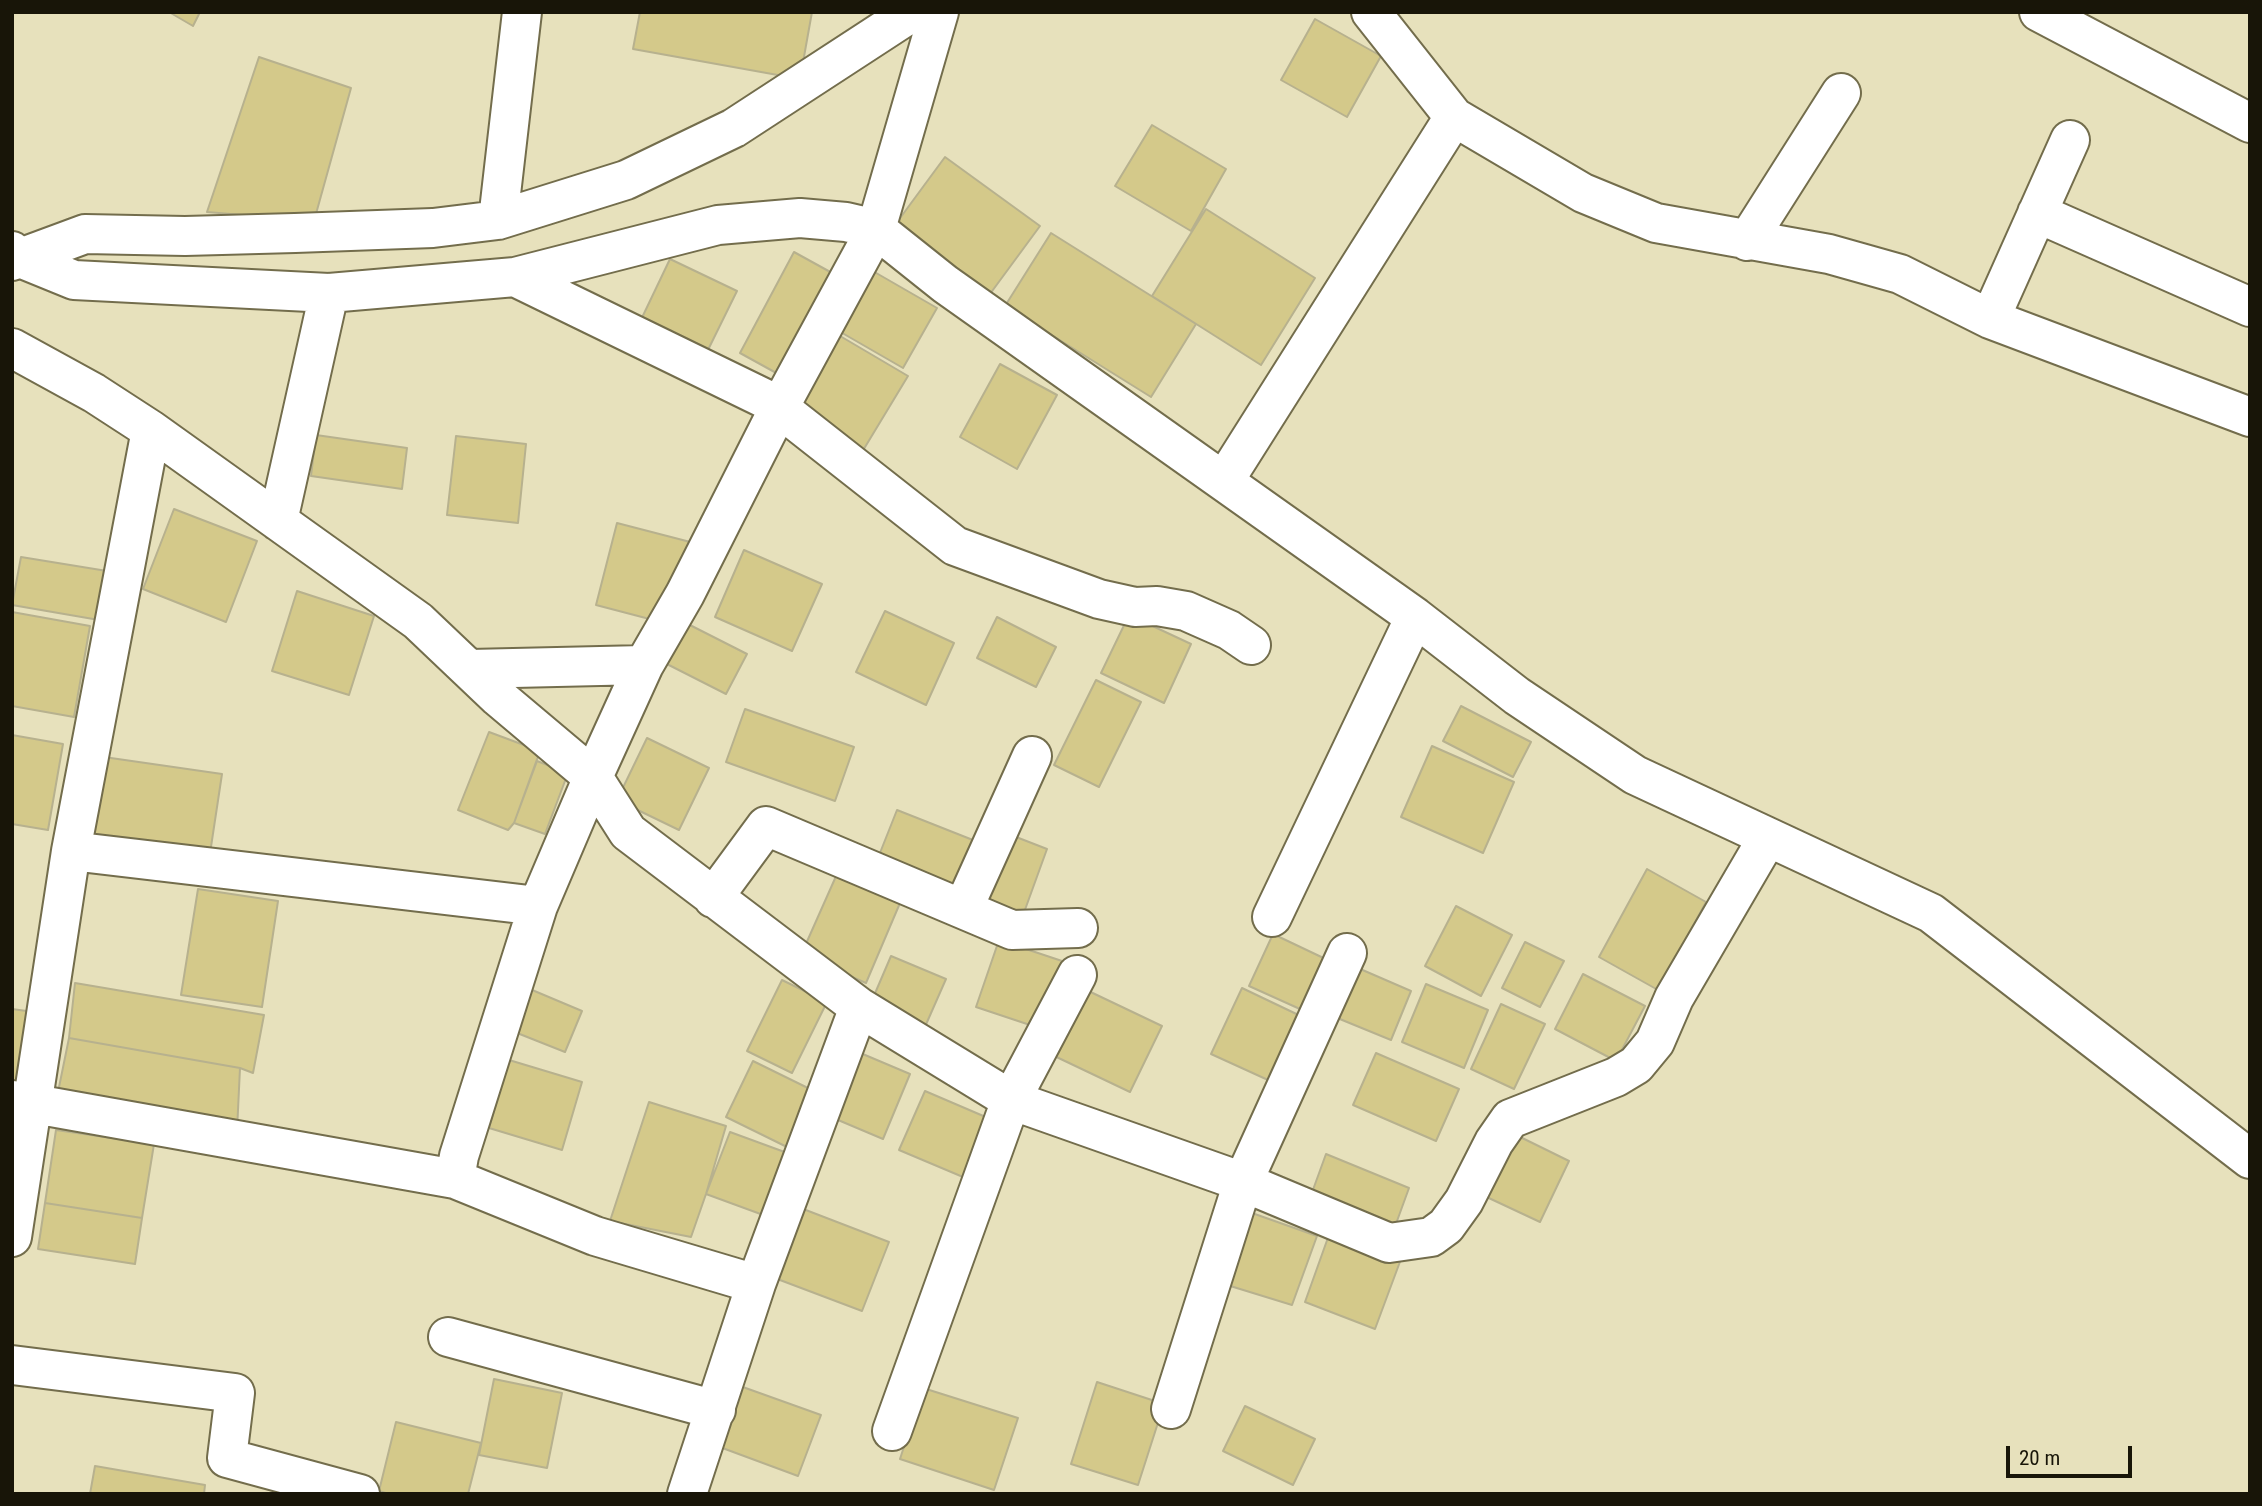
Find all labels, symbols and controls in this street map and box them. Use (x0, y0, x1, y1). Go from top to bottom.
scale bar (2010, 1432, 2136, 1476)
text: 20 m (2019, 1446, 2060, 1470)

